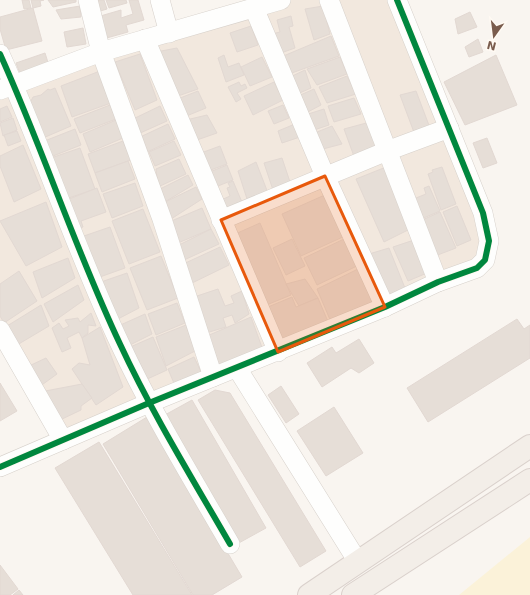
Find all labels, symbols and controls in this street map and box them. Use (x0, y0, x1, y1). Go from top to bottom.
north arrow (474, 16, 514, 56)
text: N (486, 38, 498, 53)

